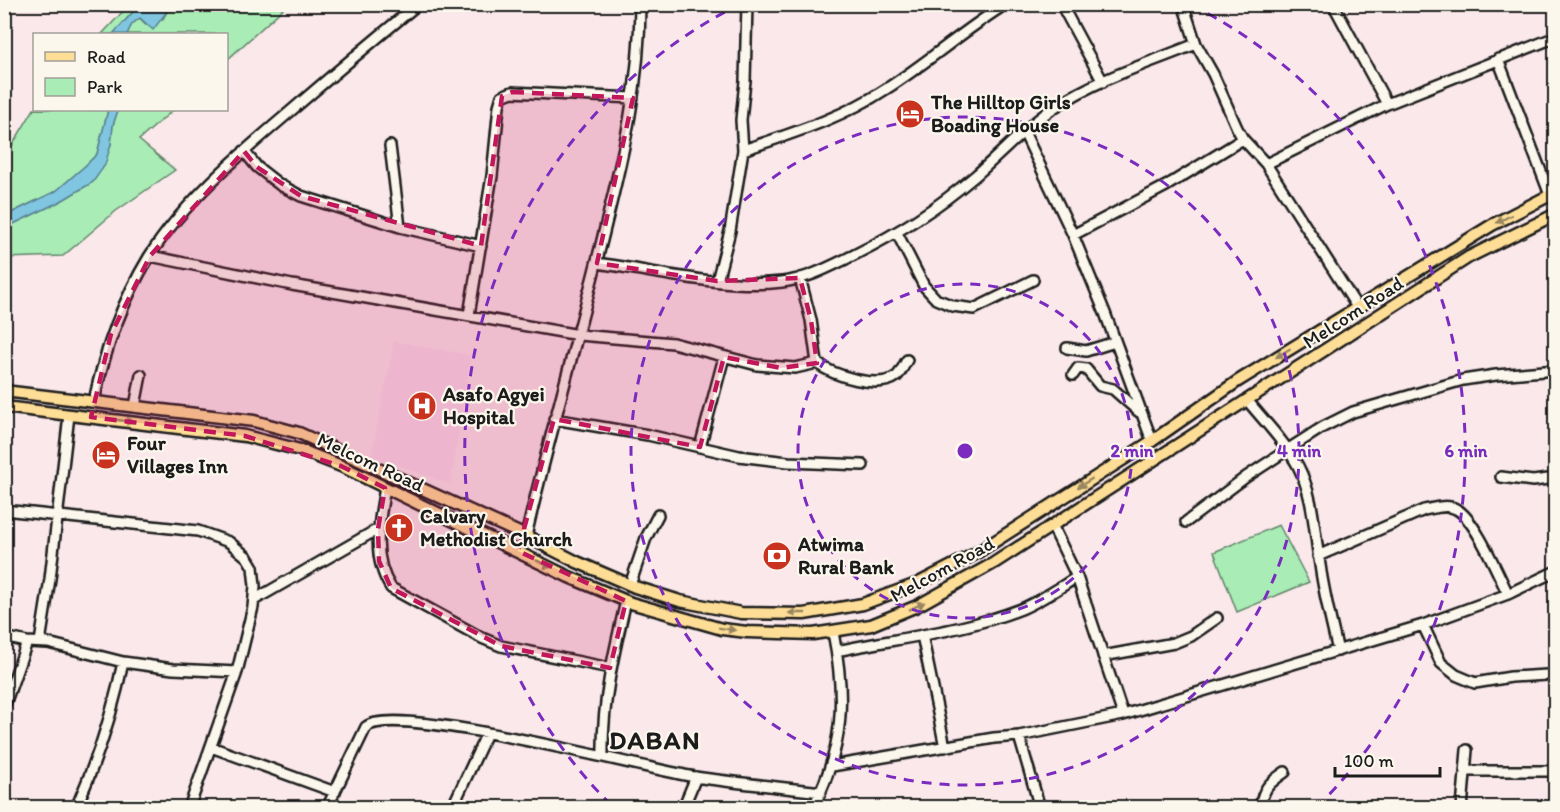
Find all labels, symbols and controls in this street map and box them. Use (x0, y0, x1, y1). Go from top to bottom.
legend (33, 33, 228, 111)
text: Road (87, 46, 126, 68)
text: Park (87, 76, 122, 98)
place label: The Hilltop Girls Boading House (930, 90, 1071, 138)
hotel icon: The Hilltop Girls Boading House (894, 98, 926, 130)
one-way arrow (1495, 214, 1512, 224)
street label: Melcom Road (1298, 271, 1408, 353)
one-way arrow (1275, 348, 1291, 359)
place label: Asafo Agyei Hospital (442, 382, 545, 430)
hospital icon: Asafo Agyei Hospital (406, 390, 438, 422)
one-way arrow (116, 416, 135, 426)
street label: Melcom Road (314, 427, 428, 497)
place label: Four Villages Inn (127, 431, 228, 479)
hotel icon: Four Villages Inn (90, 439, 122, 471)
text: 2 min (1111, 440, 1154, 462)
text: 4 min (1277, 440, 1322, 462)
text: 6 min (1445, 440, 1488, 462)
centre of rings (955, 441, 975, 461)
one-way arrow (1077, 477, 1093, 488)
place label: Calvary Methodist Church (420, 504, 573, 551)
church icon: Calvary Methodist Church (383, 512, 415, 544)
street label: Melcom Road (886, 531, 998, 607)
place label: Atwima Rural Bank (797, 532, 894, 579)
bank icon: Atwima Rural Bank (761, 540, 793, 572)
one-way arrow (535, 560, 552, 569)
one-way arrow (909, 601, 926, 611)
one-way arrow (787, 609, 806, 618)
one-way arrow (718, 625, 737, 634)
district label: DABAN (609, 724, 701, 756)
scale bar (1335, 740, 1440, 778)
text: 100 m (1344, 750, 1394, 772)

